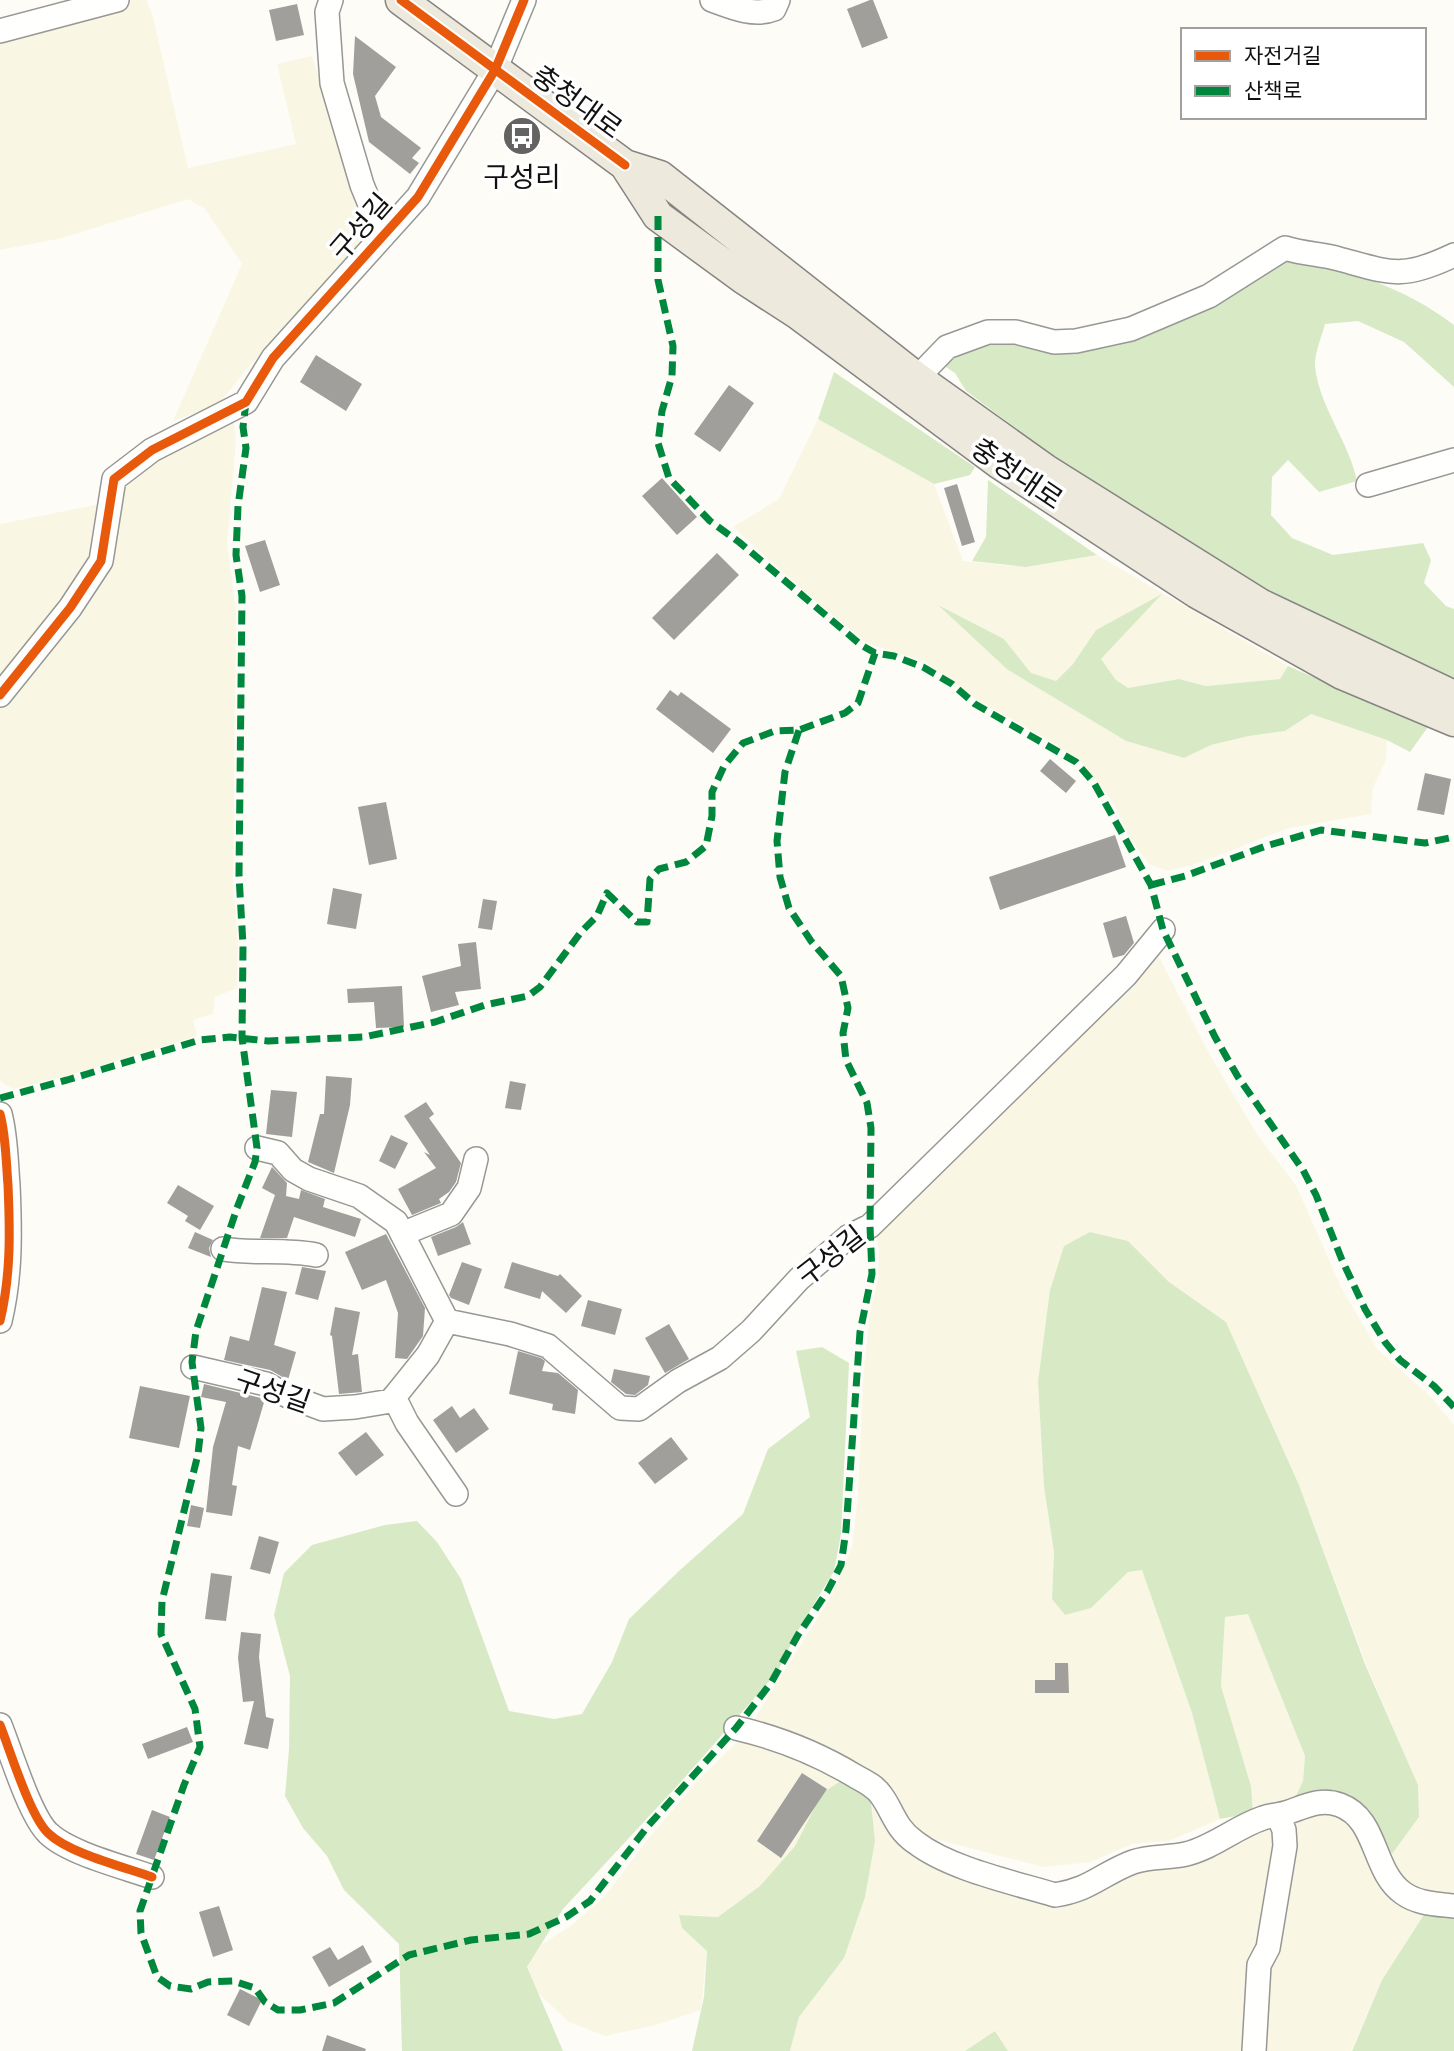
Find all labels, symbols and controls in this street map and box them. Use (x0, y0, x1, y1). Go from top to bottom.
legend (1181, 28, 1426, 119)
text: 자전거길 (1244, 43, 1321, 68)
street label: 충청대로 (526, 58, 628, 146)
text: 산책로 (1244, 78, 1302, 103)
bus stop icon: 구성리 (501, 115, 543, 157)
place label: 구성리 (483, 161, 561, 194)
street label: 구성길 (323, 187, 399, 267)
street label: 충청대로 (965, 432, 1069, 516)
street label: 구성길 (790, 1219, 872, 1293)
street label: 구성길 (231, 1363, 315, 1419)

